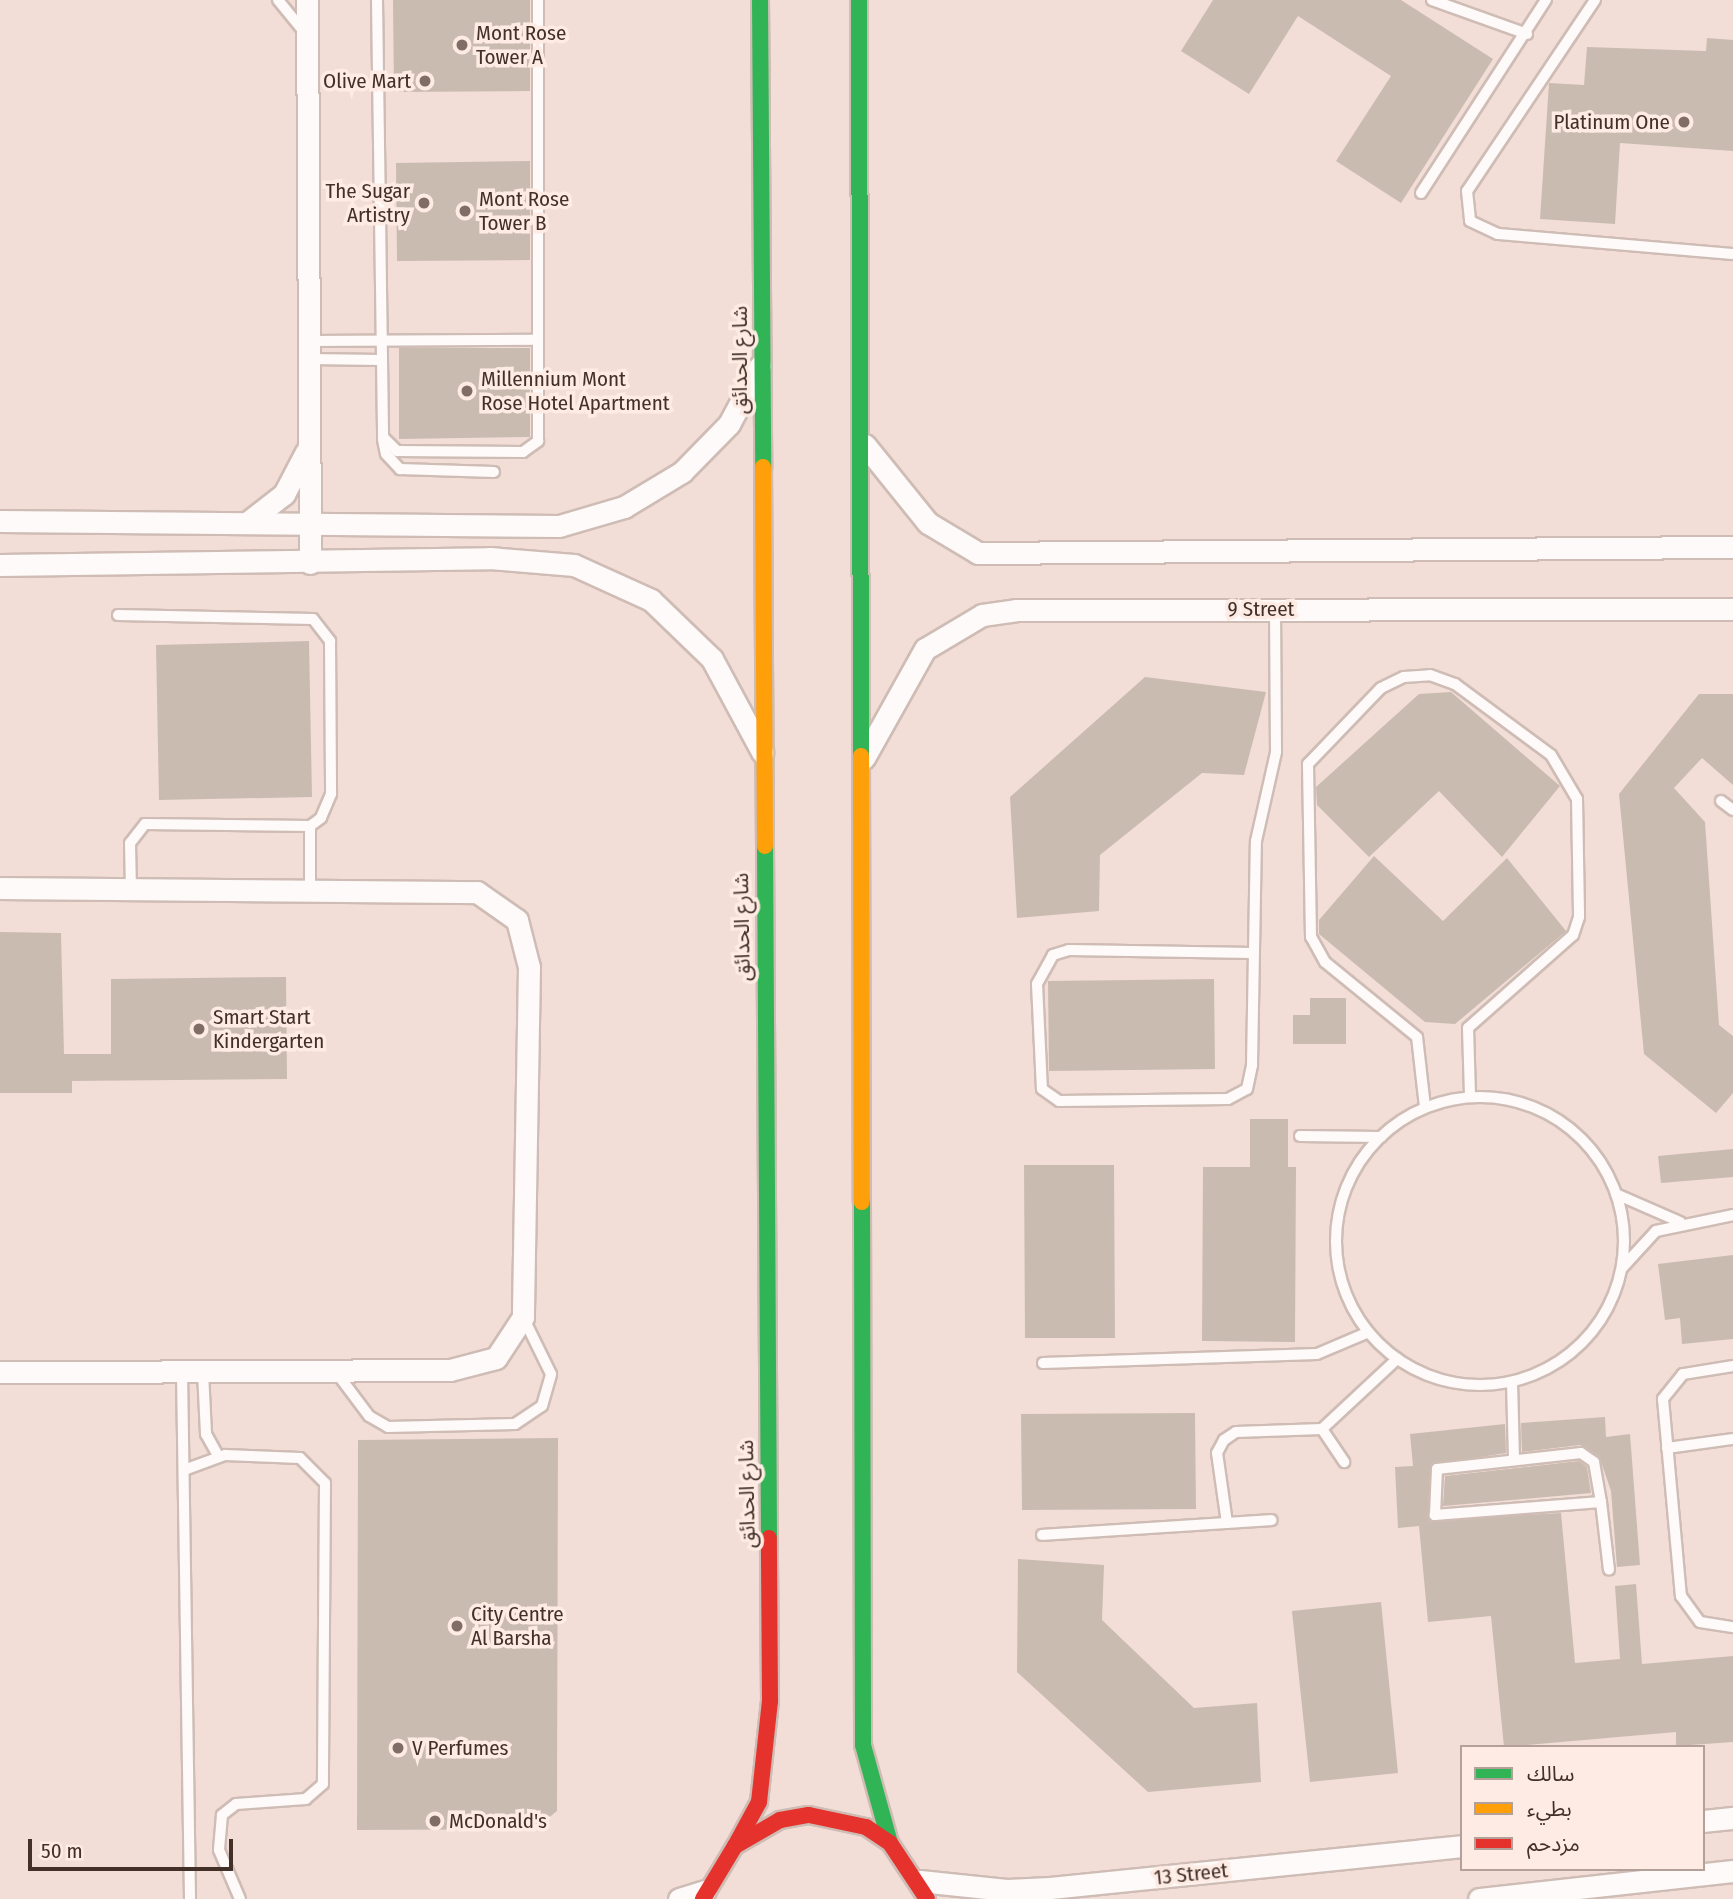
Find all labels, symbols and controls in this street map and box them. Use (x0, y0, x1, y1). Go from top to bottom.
place label: Mont Rose Tower A (476, 20, 566, 70)
marker: Mont Rose Tower A (454, 37, 470, 53)
place label: Olive Mart (323, 68, 411, 94)
marker: Olive Mart (417, 73, 433, 89)
place label: Platinum One (1554, 109, 1670, 135)
marker: Platinum One (1676, 114, 1692, 130)
place label: The Sugar Artistry (325, 178, 410, 228)
place label: Mont Rose Tower B (479, 186, 569, 236)
marker: The Sugar Artistry (416, 195, 432, 211)
marker: Mont Rose Tower B (457, 203, 473, 219)
street label: شارع الحدائق (727, 306, 753, 414)
place label: Millennium Mont Rose Hotel Apartment (481, 366, 670, 416)
marker: Millennium Mont Rose Hotel Apartment (459, 383, 475, 399)
street label: 9 Street (1228, 596, 1294, 622)
street label: شارع الحدائق (728, 873, 756, 981)
place label: Smart Start Kindergarten (213, 1004, 324, 1054)
marker: Smart Start Kindergarten (191, 1021, 207, 1037)
street label: شارع الحدائق (733, 1440, 761, 1548)
place label: City Centre Al Barsha (471, 1601, 564, 1651)
marker: City Centre Al Barsha (449, 1618, 465, 1634)
place label: V Perfumes (412, 1735, 509, 1761)
marker: V Perfumes (390, 1740, 406, 1756)
legend (1460, 1745, 1705, 1871)
text: سالك (1527, 1761, 1574, 1787)
text: بطيء (1527, 1796, 1572, 1822)
place label: McDonald's (449, 1808, 547, 1834)
marker: McDonald's (427, 1813, 443, 1829)
scale bar (32, 1826, 236, 1870)
text: مزدحم (1527, 1831, 1580, 1857)
text: 50 m (41, 1838, 83, 1864)
street label: 13 Street (1153, 1858, 1229, 1890)

